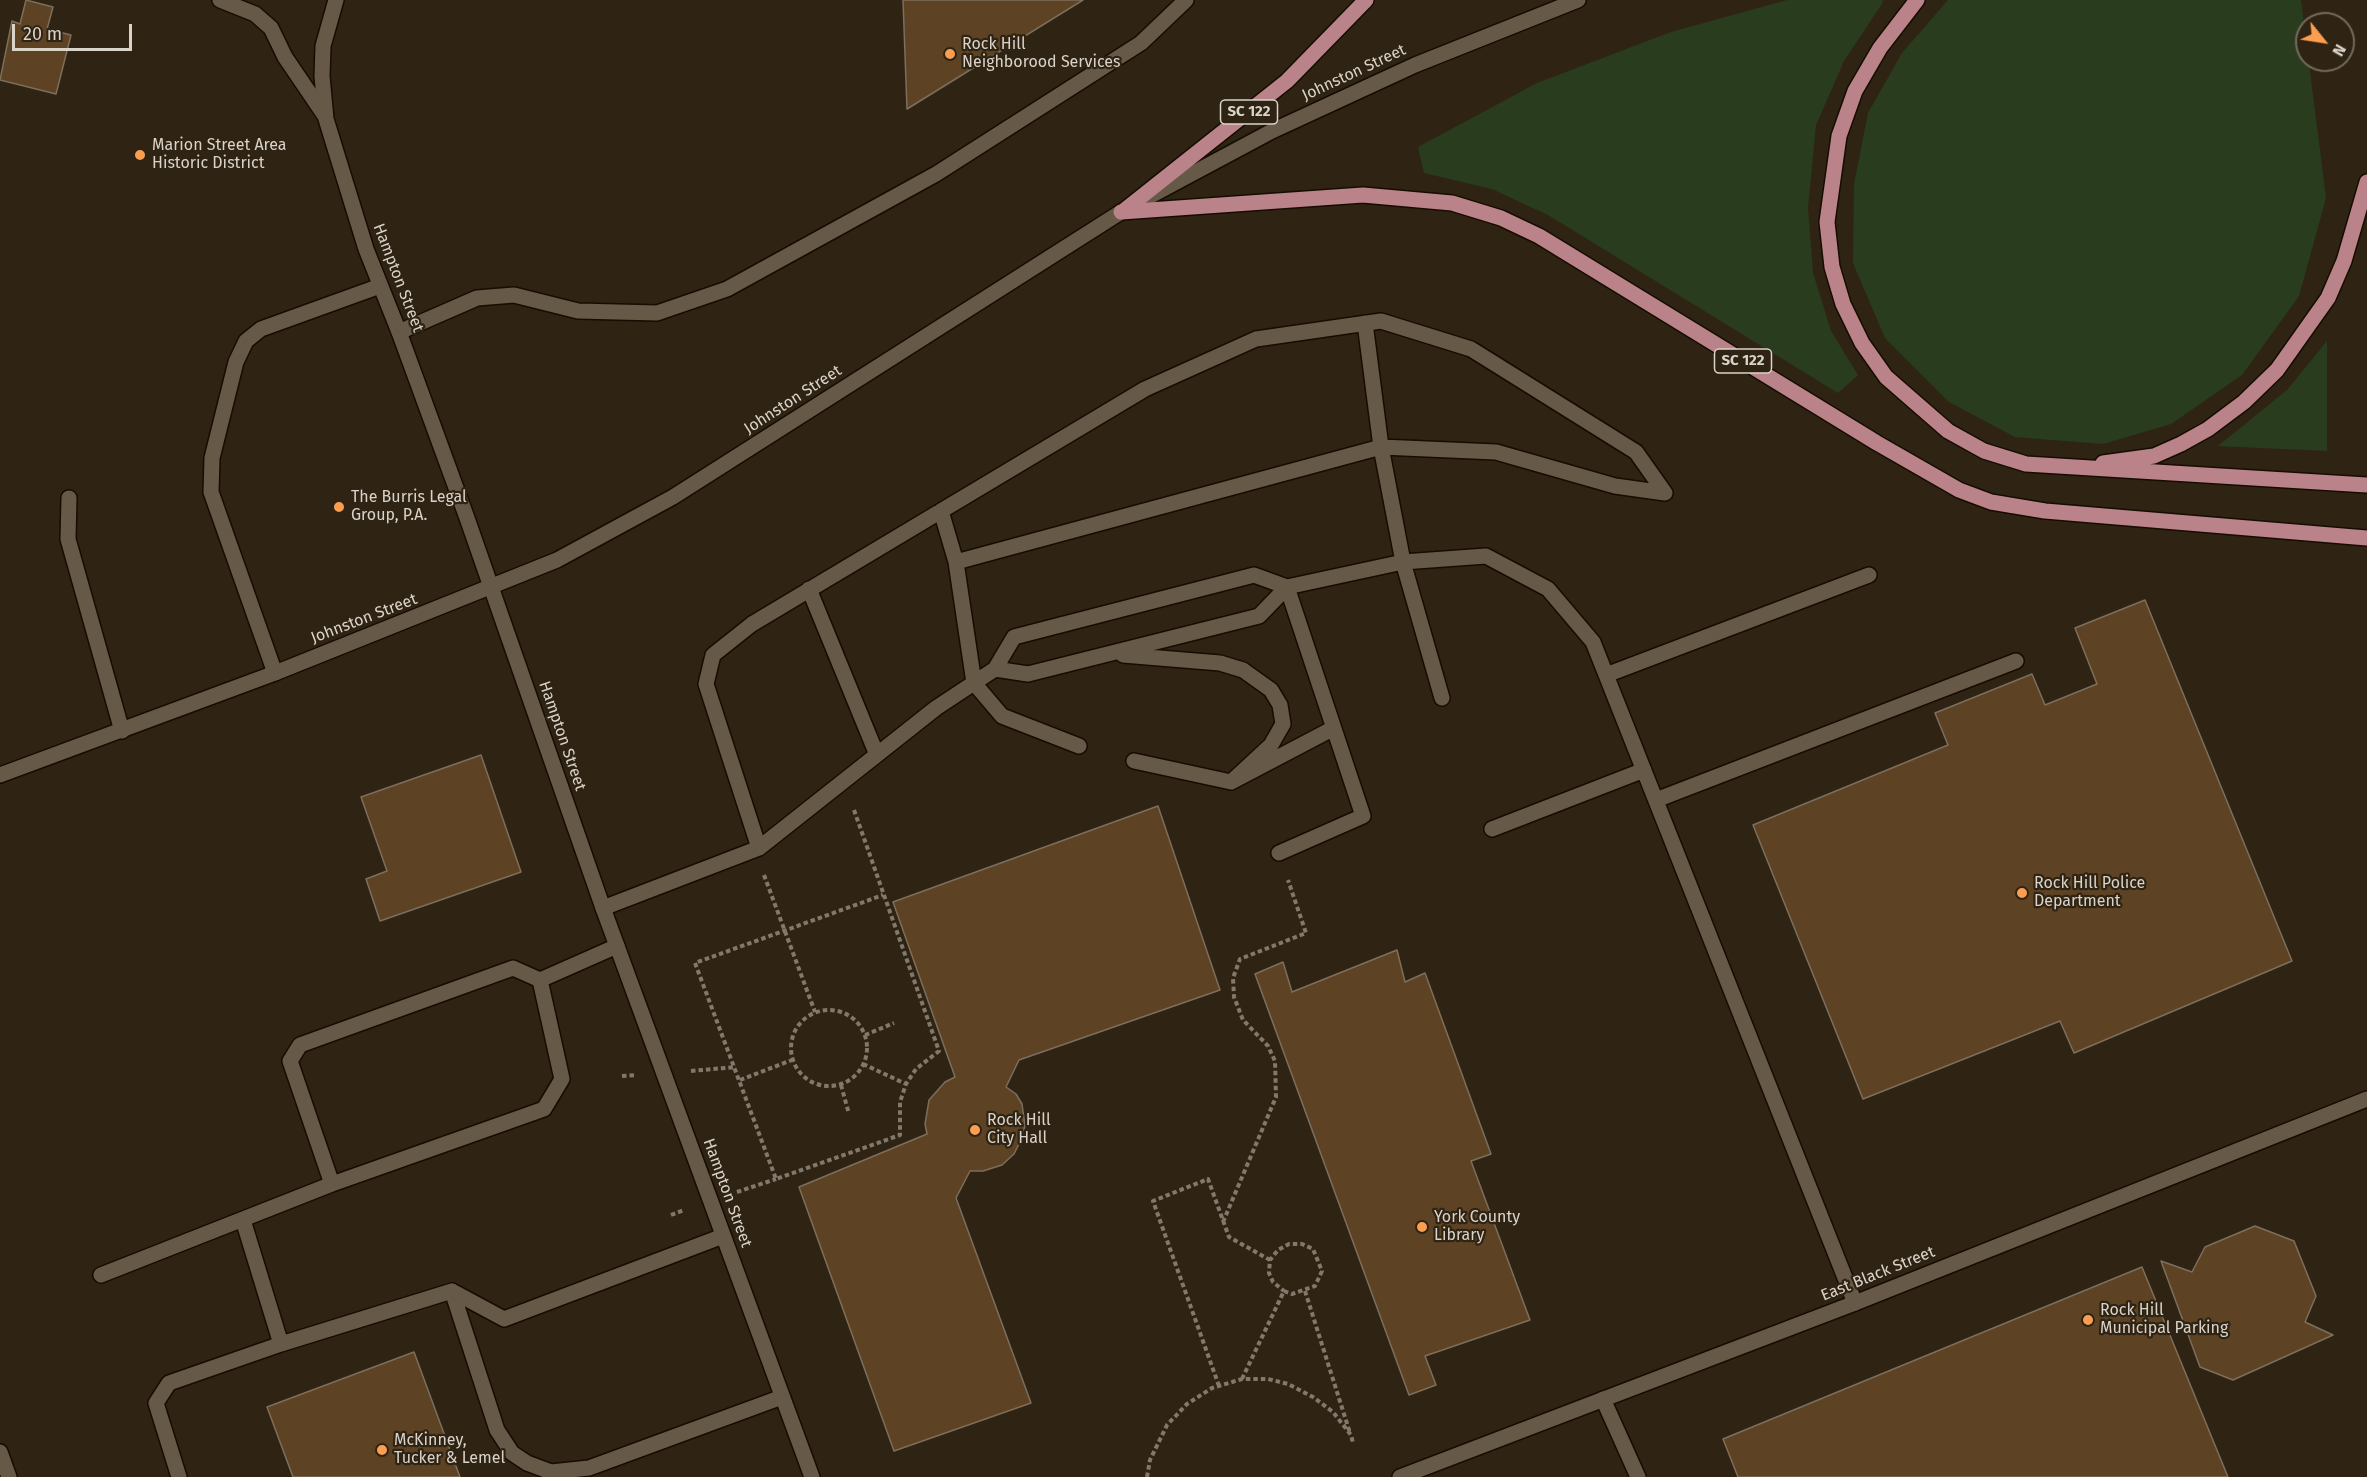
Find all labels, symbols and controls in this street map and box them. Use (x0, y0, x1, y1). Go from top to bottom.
scale bar (15, 12, 135, 50)
north arrow (2295, 12, 2355, 72)
text: 20 m (23, 23, 62, 45)
place label: Rock Hill Neighborood Services (962, 35, 1120, 73)
street label: Johnston Street (1299, 41, 1409, 105)
text: N (2328, 41, 2350, 60)
marker: Rock Hill Neighborood Services (943, 47, 957, 61)
road number: SC 122 (1220, 100, 1278, 124)
place label: Marion Street Area Historic District (152, 136, 287, 174)
marker: Marion Street Area Historic District (133, 148, 147, 162)
street label: Hampton Street (368, 221, 428, 335)
road number: SC 122 (1714, 349, 1772, 373)
street label: Johnston Street (741, 361, 845, 439)
place label: The Burris Legal Group, P.A. (351, 488, 467, 526)
marker: The Burris Legal Group, P.A. (332, 500, 346, 514)
street label: Johnston Street (308, 590, 420, 648)
street label: Hampton Street (534, 679, 590, 793)
place label: Rock Hill Police Department (2034, 874, 2145, 912)
marker: Rock Hill Police Department (2015, 886, 2029, 900)
place label: Rock Hill City Hall (987, 1111, 1051, 1149)
marker: Rock Hill City Hall (968, 1123, 982, 1137)
street label: Hampton Street (698, 1136, 756, 1250)
place label: York County Library (1434, 1208, 1520, 1246)
marker: York County Library (1415, 1220, 1429, 1234)
street label: East Black Street (1818, 1242, 1938, 1306)
place label: Rock Hill Municipal Parking (2100, 1301, 2228, 1339)
marker: Rock Hill Municipal Parking (2081, 1313, 2095, 1327)
place label: McKinney, Tucker & Lemel (394, 1431, 505, 1469)
marker: McKinney, Tucker & Lemel (375, 1443, 389, 1457)

